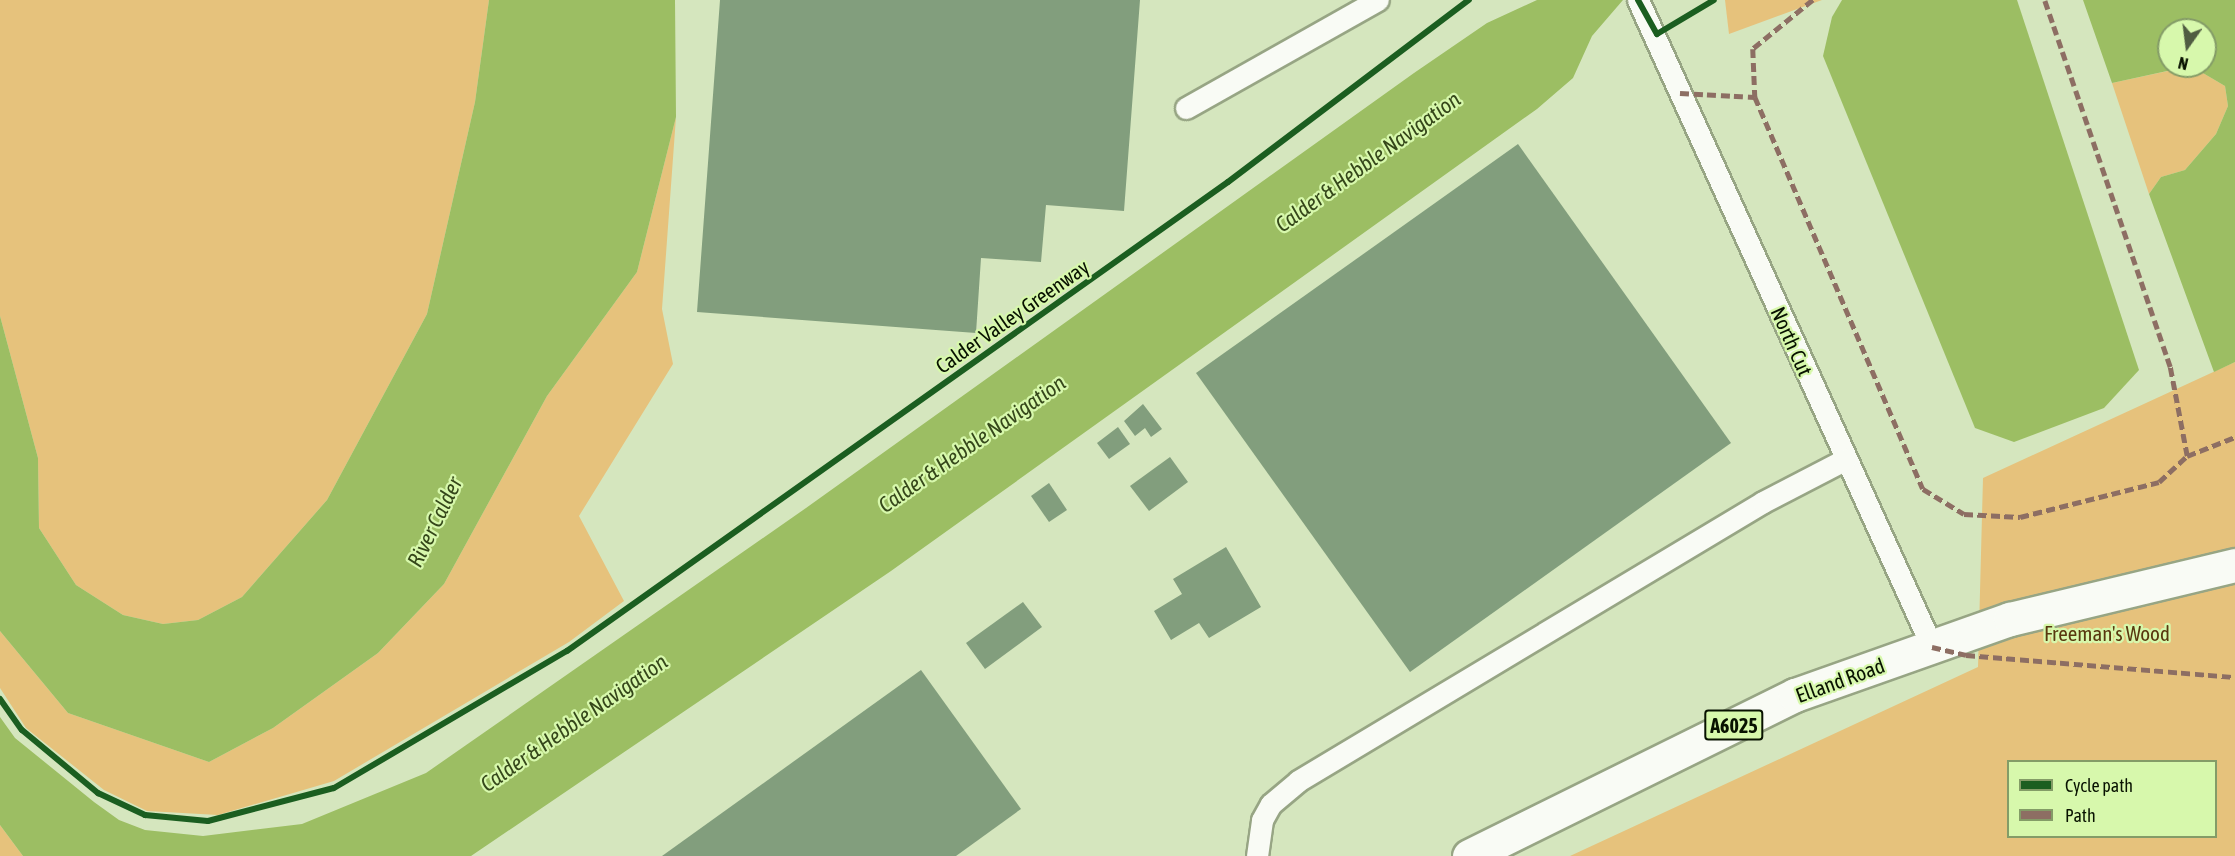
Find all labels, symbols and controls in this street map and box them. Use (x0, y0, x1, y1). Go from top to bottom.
north arrow (2157, 18, 2217, 78)
text: N (2176, 54, 2190, 73)
water label: Calder & Hebble Navigation (1270, 86, 1466, 238)
street label: Calder Valley Greenway (930, 254, 1094, 378)
street label: North Cut (1766, 303, 1818, 379)
water label: Calder & Hebble Navigation (873, 370, 1071, 518)
water label: River Calder (402, 473, 468, 571)
park label: Freeman's Wood (2044, 620, 2170, 646)
water label: Calder & Hebble Navigation (475, 649, 673, 797)
street label: Elland Road (1792, 652, 1888, 708)
road number: A6025 (1704, 708, 1764, 742)
legend (2007, 760, 2217, 838)
text: Cycle path (2065, 775, 2133, 796)
text: Path (2065, 805, 2096, 826)

